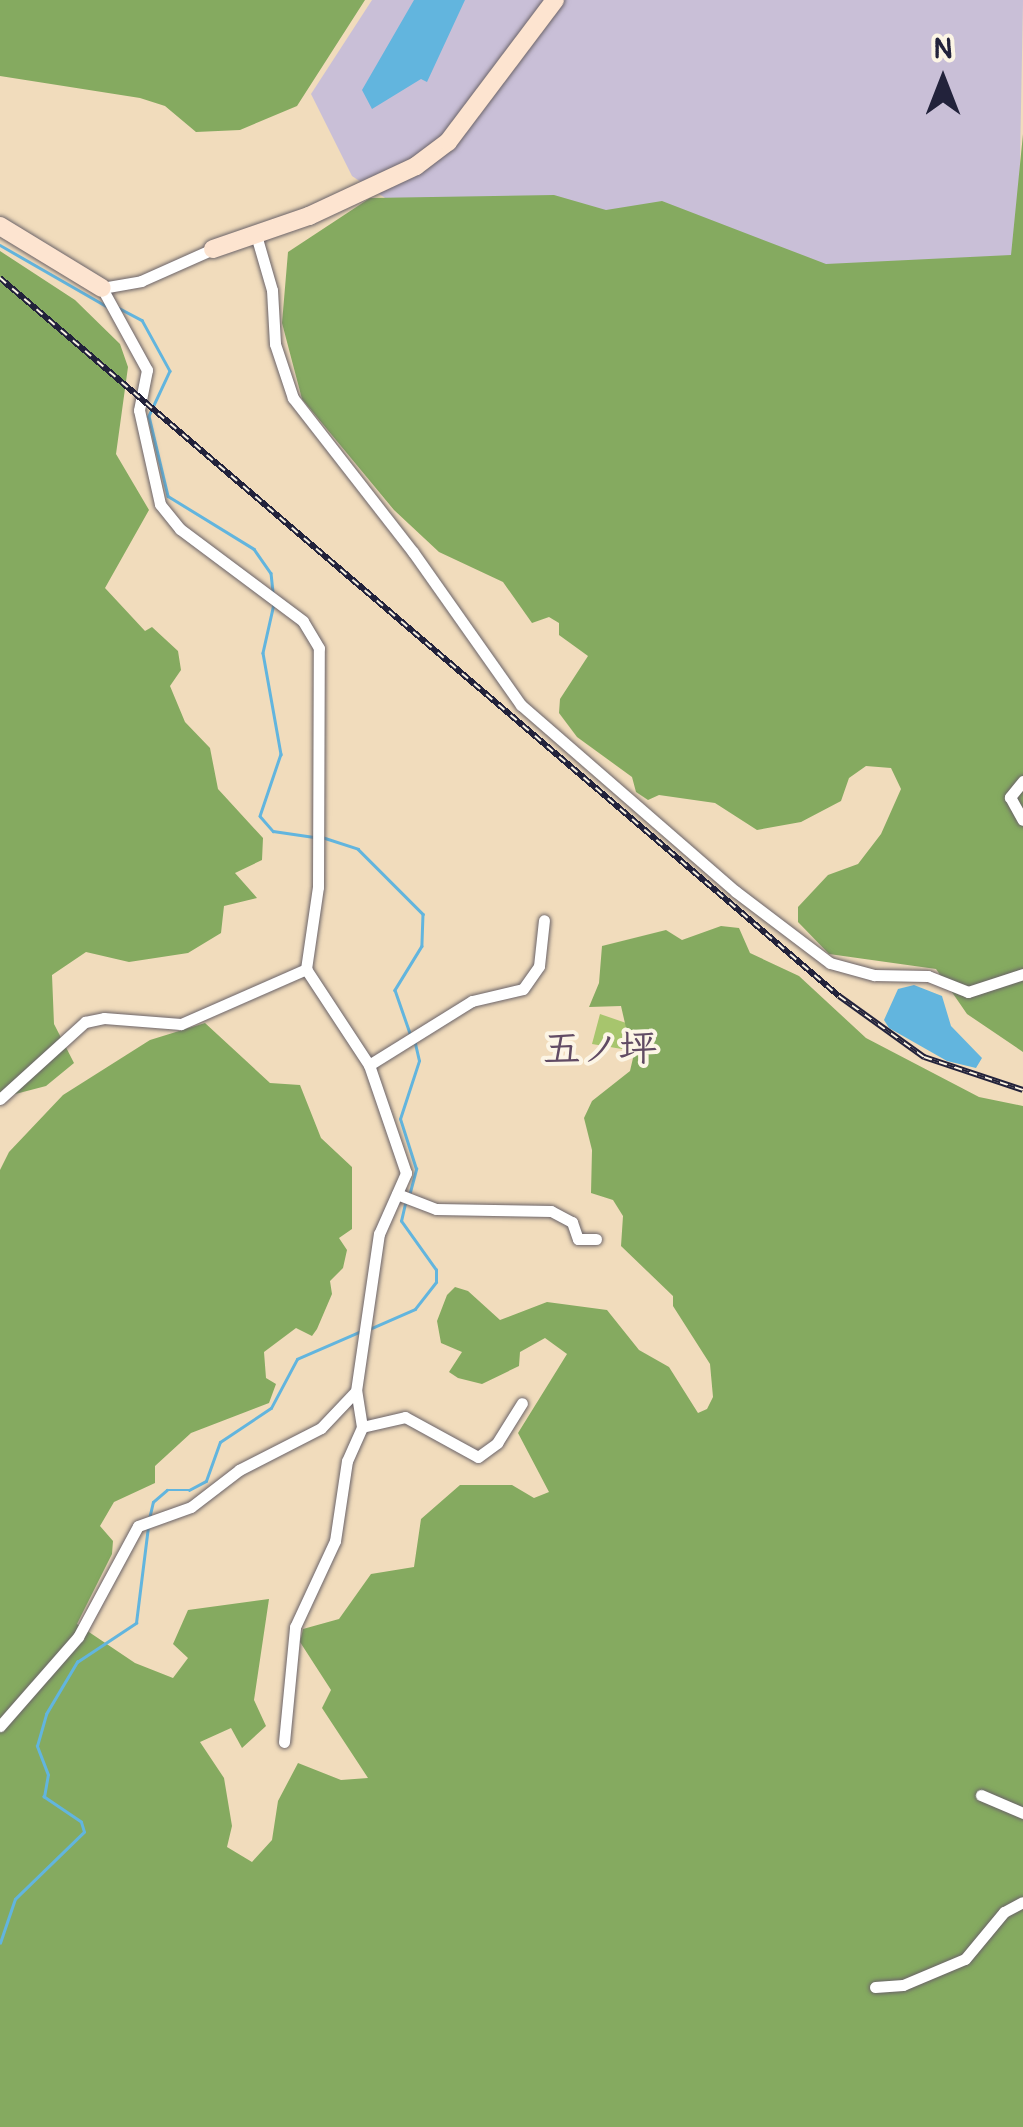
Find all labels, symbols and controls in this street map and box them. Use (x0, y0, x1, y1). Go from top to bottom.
north arrow (893, 30, 993, 130)
text: N (934, 32, 952, 67)
district label: 五ノ坪 (543, 1027, 657, 1073)

